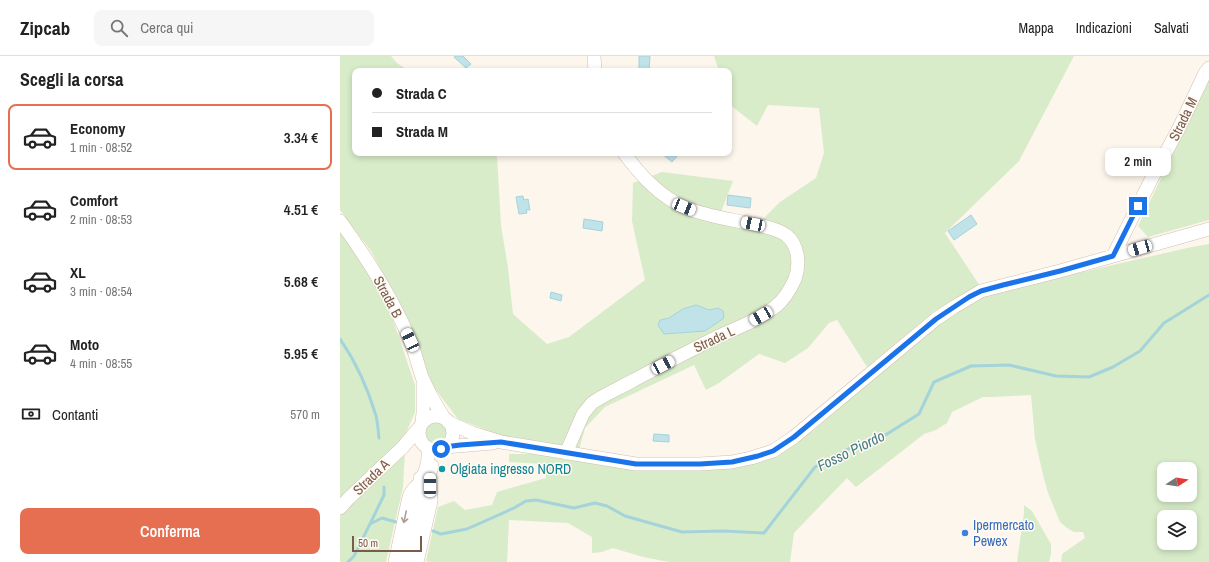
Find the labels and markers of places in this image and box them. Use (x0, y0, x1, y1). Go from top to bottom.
place label: Olgiata ingresso NORD (450, 460, 571, 478)
marker: Olgiata ingresso NORD (437, 464, 447, 474)
place label: Ipermercato Pewex (973, 516, 1034, 550)
marker: Ipermercato Pewex (960, 528, 970, 538)

